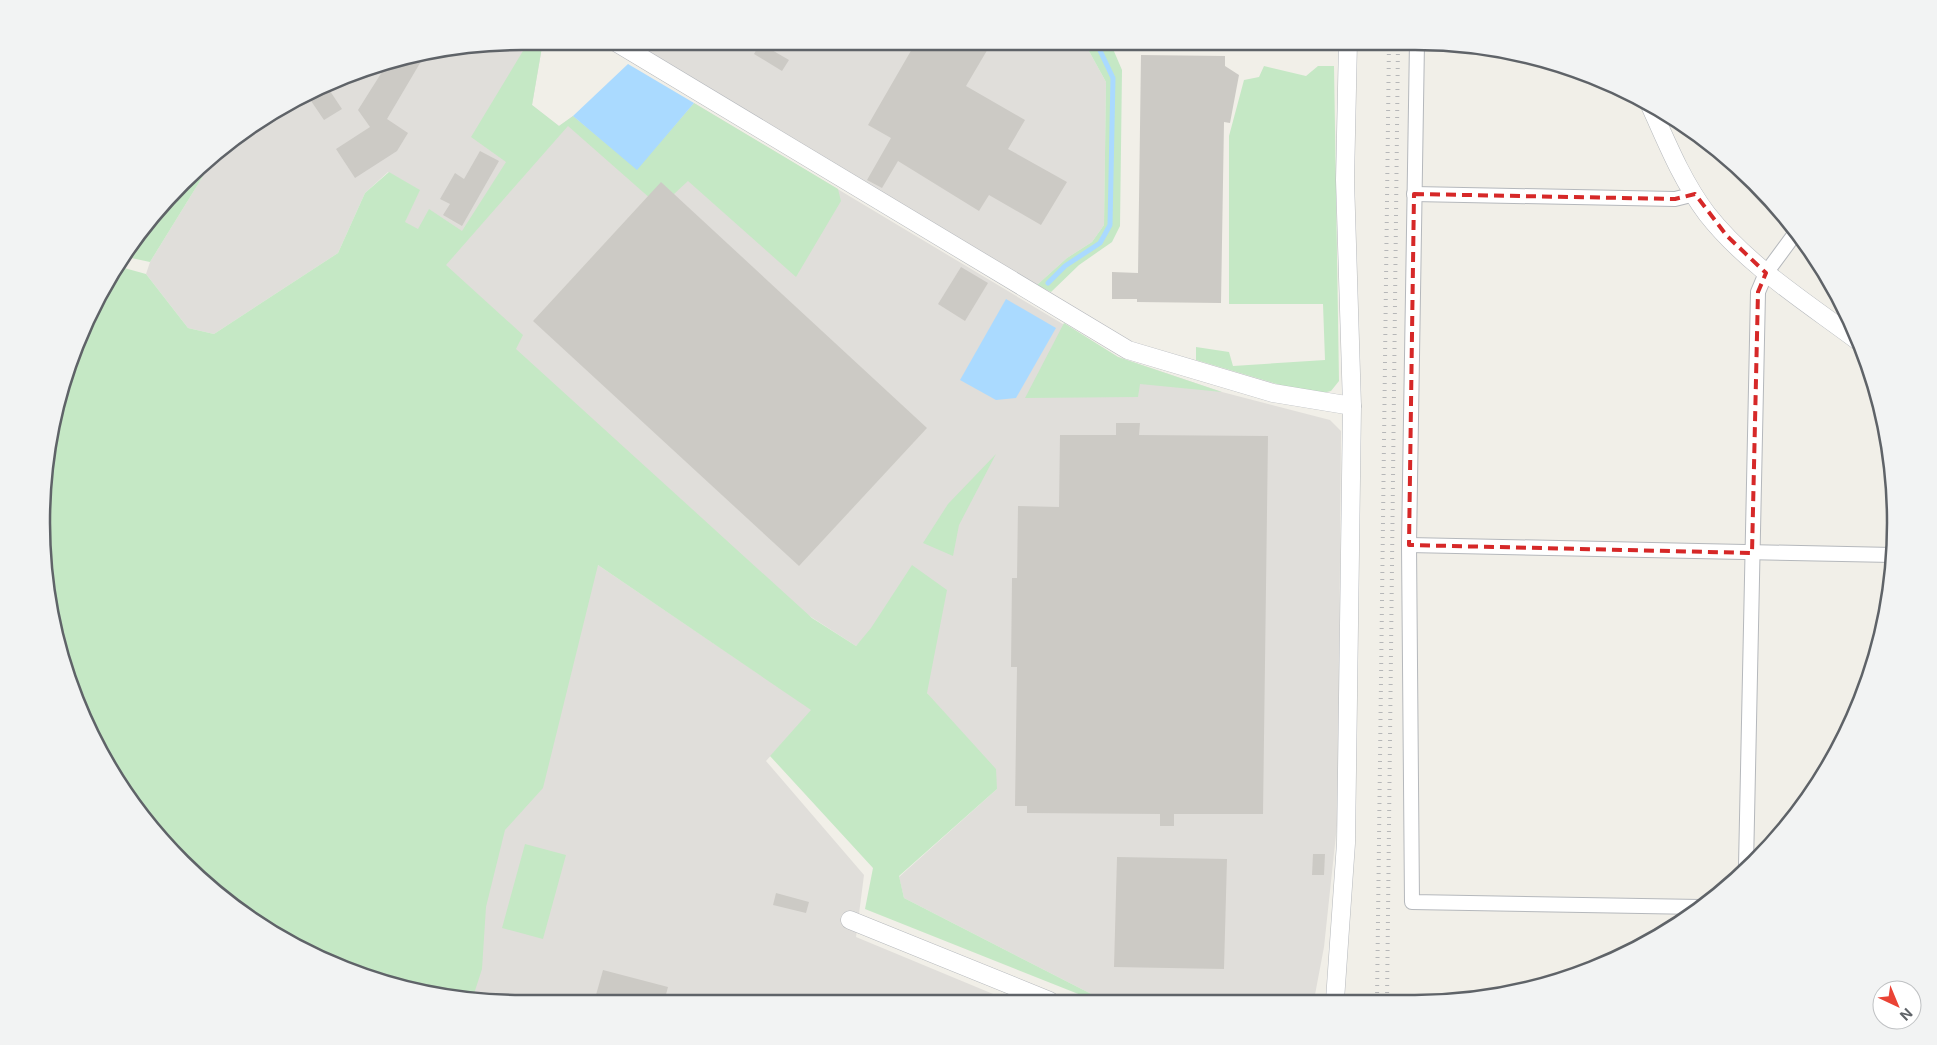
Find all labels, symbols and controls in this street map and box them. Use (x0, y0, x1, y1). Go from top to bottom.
north arrow (1872, 980, 1922, 1030)
text: N (1897, 1005, 1916, 1025)

